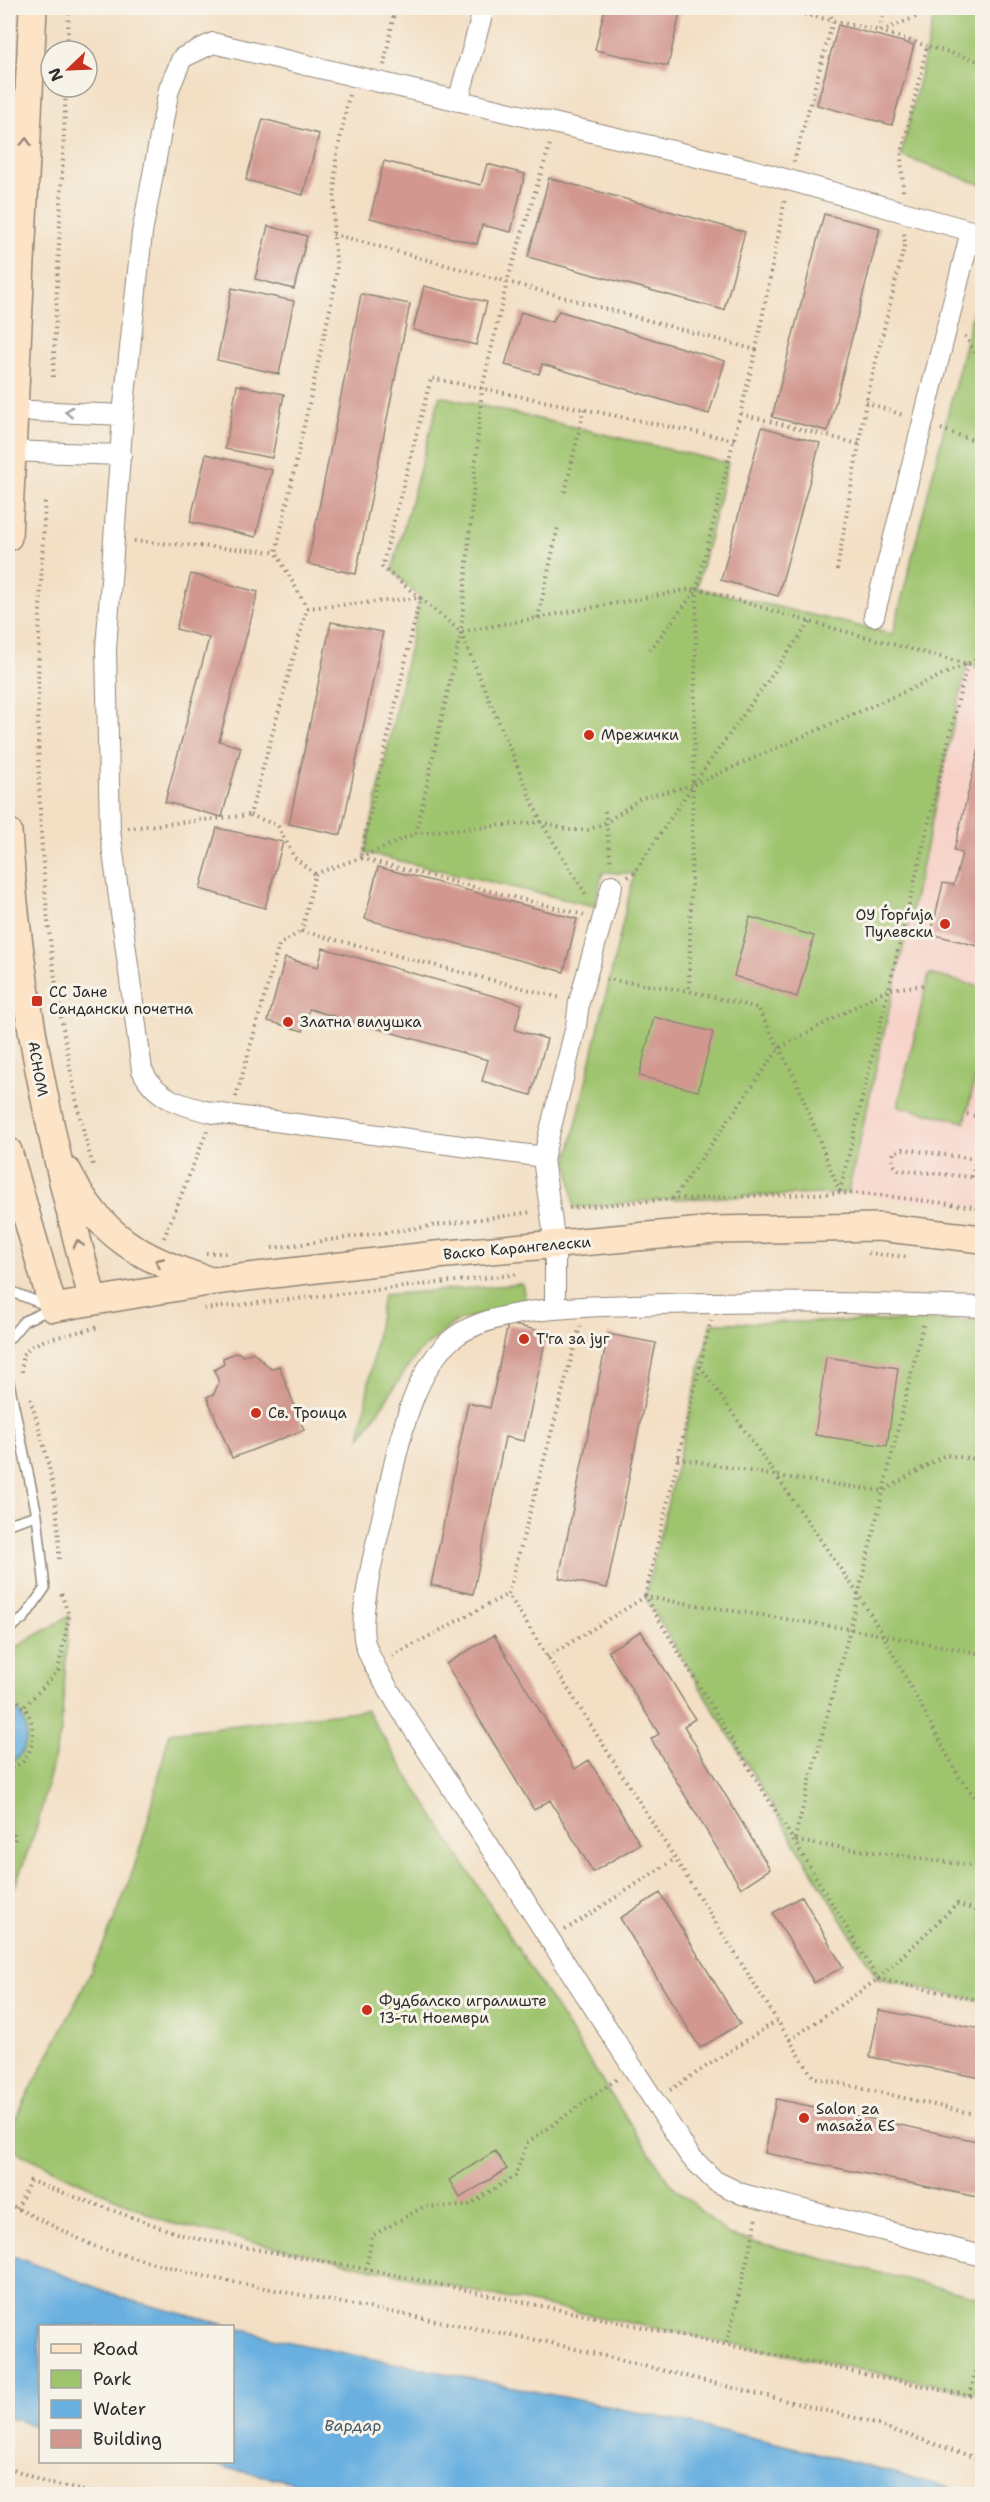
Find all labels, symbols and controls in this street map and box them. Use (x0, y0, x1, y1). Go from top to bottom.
north arrow (39, 39, 99, 99)
text: N (44, 65, 68, 85)
one-way arrow (20, 137, 33, 146)
one-way arrow (64, 406, 73, 419)
place label: Мрежички (601, 725, 679, 745)
marker: Мрежички (582, 728, 596, 742)
place label: ОУ Ѓорѓија Пулевски (855, 904, 934, 942)
marker: ОУ Ѓорѓија Пулевски (938, 917, 952, 931)
place label: СС Јане Сандански почетна (49, 982, 194, 1019)
marker: СС Јане Сандански почетна (30, 994, 44, 1008)
place label: Златна вилушка (300, 1012, 422, 1032)
marker: Златна вилушка (281, 1015, 295, 1029)
street label: АСНОМ (23, 1040, 53, 1099)
street label: Васко Карангелески (442, 1232, 592, 1264)
one-way arrow (73, 1240, 86, 1250)
one-way arrow (155, 1258, 166, 1270)
place label: Т'га за југ (536, 1329, 610, 1349)
marker: Т'га за југ (517, 1332, 531, 1346)
place label: Св. Троица (268, 1403, 348, 1423)
marker: Св. Троица (249, 1406, 263, 1420)
place label: Фудбалско игралиште 13-ти Ноември (379, 1991, 547, 2028)
marker: Фудбалско игралиште 13-ти Ноември (360, 2003, 374, 2017)
place label: Salon za masaža ES (816, 2099, 895, 2136)
marker: Salon za masaža ES (797, 2111, 811, 2125)
legend (39, 2325, 234, 2463)
text: Road (93, 2337, 138, 2361)
text: Park (93, 2367, 132, 2391)
text: Water (93, 2397, 146, 2421)
water label: Вардар (324, 2415, 382, 2436)
text: Building (93, 2427, 162, 2451)

